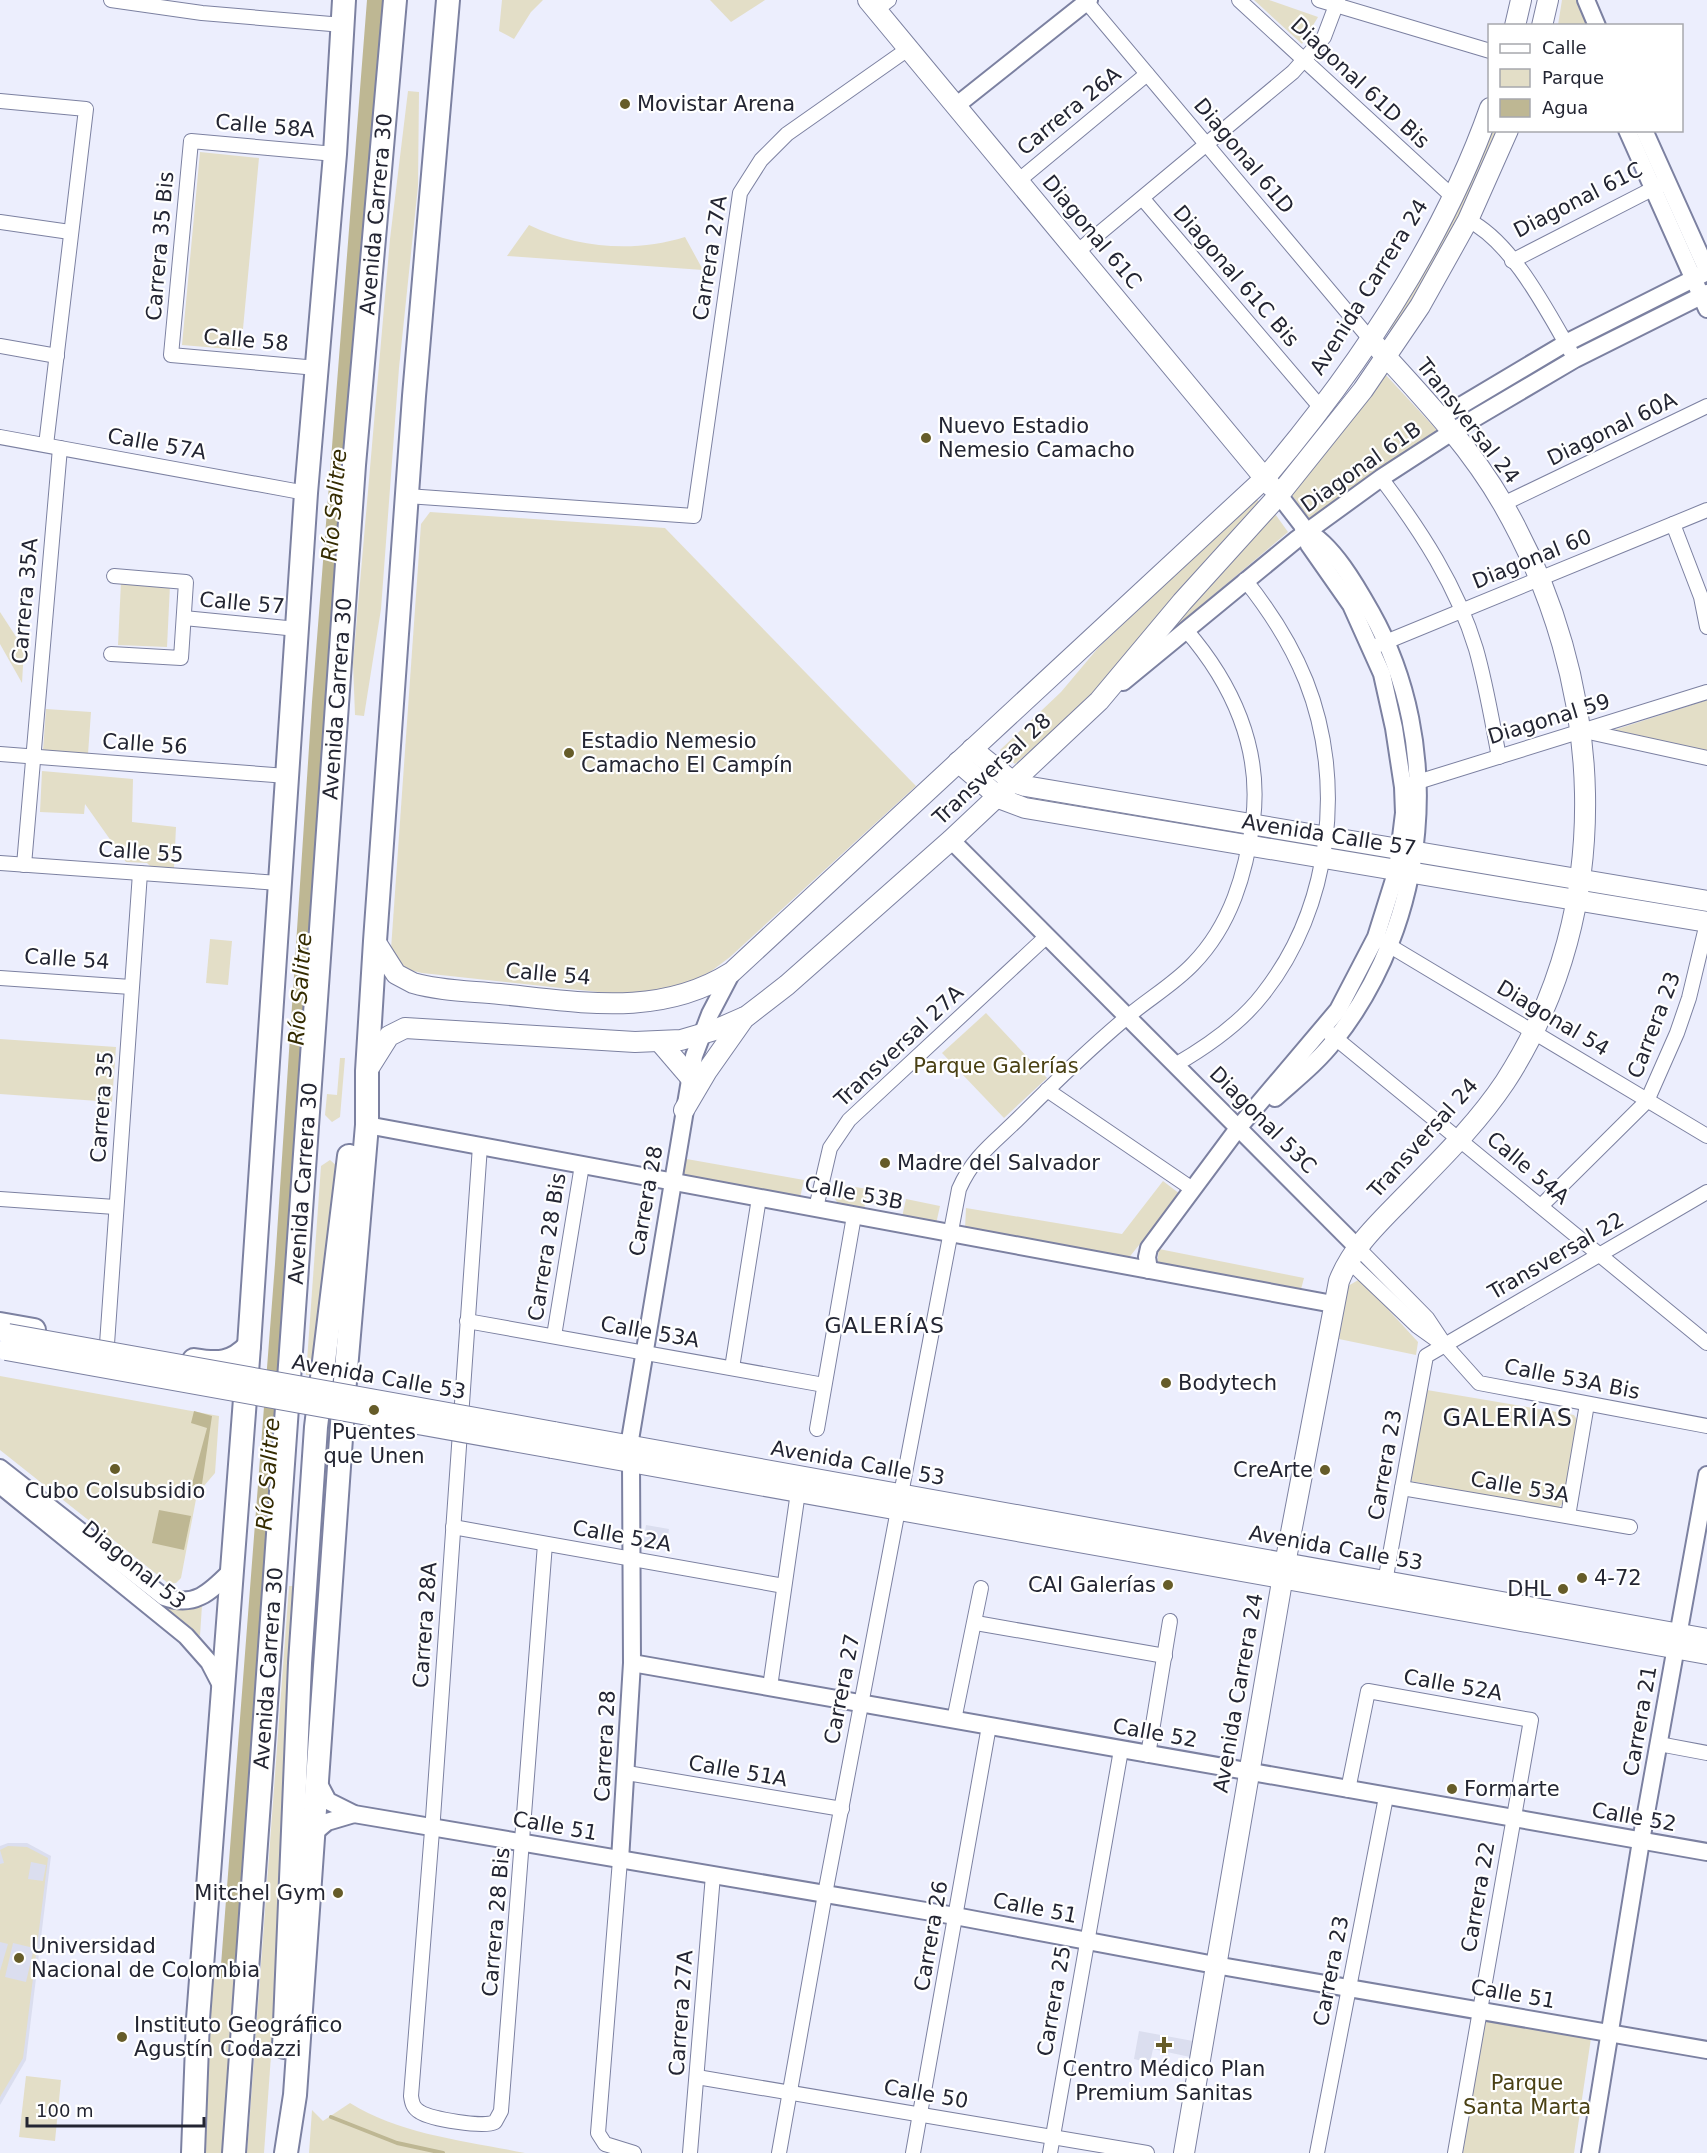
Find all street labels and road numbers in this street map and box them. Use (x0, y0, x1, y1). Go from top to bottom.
street label: Diagonal 61D Bis (1286, 13, 1434, 153)
street label: Carrera 26A (1012, 62, 1126, 160)
street label: Diagonal 61D (1189, 94, 1299, 218)
street label: Calle 58A (214, 110, 316, 142)
street label: Avenida Carrera 30 (355, 112, 397, 316)
street label: Diagonal 61C (1510, 157, 1646, 243)
street label: Carrera 35 Bis (142, 170, 178, 322)
street label: Diagonal 61C (1037, 170, 1147, 294)
street label: Carrera 27A (688, 193, 732, 322)
street label: Avenida Carrera 24 (1305, 195, 1433, 379)
street label: Diagonal 61C Bis (1168, 201, 1304, 351)
street label: Calle 58 (202, 324, 290, 356)
street label: Transversal 24 (1411, 353, 1524, 488)
street label: Diagonal 60A (1543, 387, 1681, 471)
street label: Diagonal 61B (1296, 417, 1426, 517)
street label: Calle 57A (106, 424, 209, 465)
street label: Diagonal 60 (1469, 524, 1595, 594)
street label: Carrera 35A (8, 536, 43, 665)
street label: Calle 57 (198, 587, 286, 619)
street label: Avenida Carrera 30 (318, 597, 357, 800)
street label: Diagonal 59 (1485, 689, 1613, 749)
street label: Transversal 28 (927, 708, 1056, 830)
street label: Calle 56 (102, 729, 188, 759)
street label: Avenida Calle 57 (1240, 809, 1418, 861)
street label: Calle 55 (98, 837, 184, 867)
street label: Calle 54 (24, 944, 110, 974)
street label: Calle 54 (504, 958, 592, 990)
street label: Carrera 23 (1623, 969, 1685, 1081)
street label: Diagonal 54 (1493, 975, 1613, 1061)
street label: Transversal 27A (829, 980, 969, 1112)
street label: Carrera 35 (86, 1050, 118, 1164)
street label: Diagonal 53C (1205, 1062, 1321, 1178)
street label: Transversal 24 (1362, 1073, 1483, 1203)
street label: Avenida Carrera 30 (284, 1082, 322, 1285)
street label: Calle 54A (1482, 1127, 1574, 1210)
street label: Carrera 28 (624, 1144, 668, 1258)
street label: Carrera 28 Bis (523, 1171, 571, 1323)
street label: Calle 53B (803, 1172, 905, 1214)
street label: Transversal 22 (1483, 1207, 1628, 1305)
street label: Calle 53A (599, 1312, 702, 1353)
street label: Avenida Calle 53 (290, 1350, 468, 1404)
street label: Calle 53A Bis (1502, 1354, 1642, 1404)
street label: Carrera 23 (1363, 1408, 1407, 1522)
street label: Avenida Calle 53 (769, 1436, 947, 1490)
street label: Calle 53A (1469, 1467, 1572, 1508)
street label: Diagonal 53 (77, 1516, 191, 1614)
street label: Calle 52A (571, 1516, 674, 1557)
street label: Avenida Calle 53 (1247, 1521, 1425, 1575)
street label: Carrera 28A (409, 1561, 441, 1689)
street label: Avenida Carrera 30 (249, 1566, 288, 1770)
street label: Avenida Carrera 24 (1209, 1591, 1267, 1795)
street label: Carrera 27 (820, 1632, 864, 1746)
street label: Carrera 21 (1618, 1664, 1662, 1778)
street label: Calle 52A (1402, 1665, 1505, 1706)
street label: Carrera 28 (590, 1690, 620, 1802)
street label: Calle 52 (1111, 1714, 1199, 1752)
street label: Calle 51A (687, 1751, 790, 1792)
street label: Calle 52 (1590, 1798, 1678, 1836)
street label: Calle 51 (511, 1807, 599, 1845)
street label: Carrera 22 (1456, 1840, 1500, 1954)
street label: Carrera 28 Bis (478, 1846, 514, 1998)
street label: Carrera 26 (909, 1879, 953, 1993)
street label: Calle 51 (991, 1888, 1079, 1928)
street label: Carrera 23 (1309, 1914, 1353, 2028)
street label: Carrera 25 (1032, 1944, 1076, 2058)
street label: Carrera 27A (665, 1949, 697, 2077)
street label: Calle 51 (1469, 1975, 1557, 2013)
street label: Calle 50 (882, 2075, 970, 2113)

